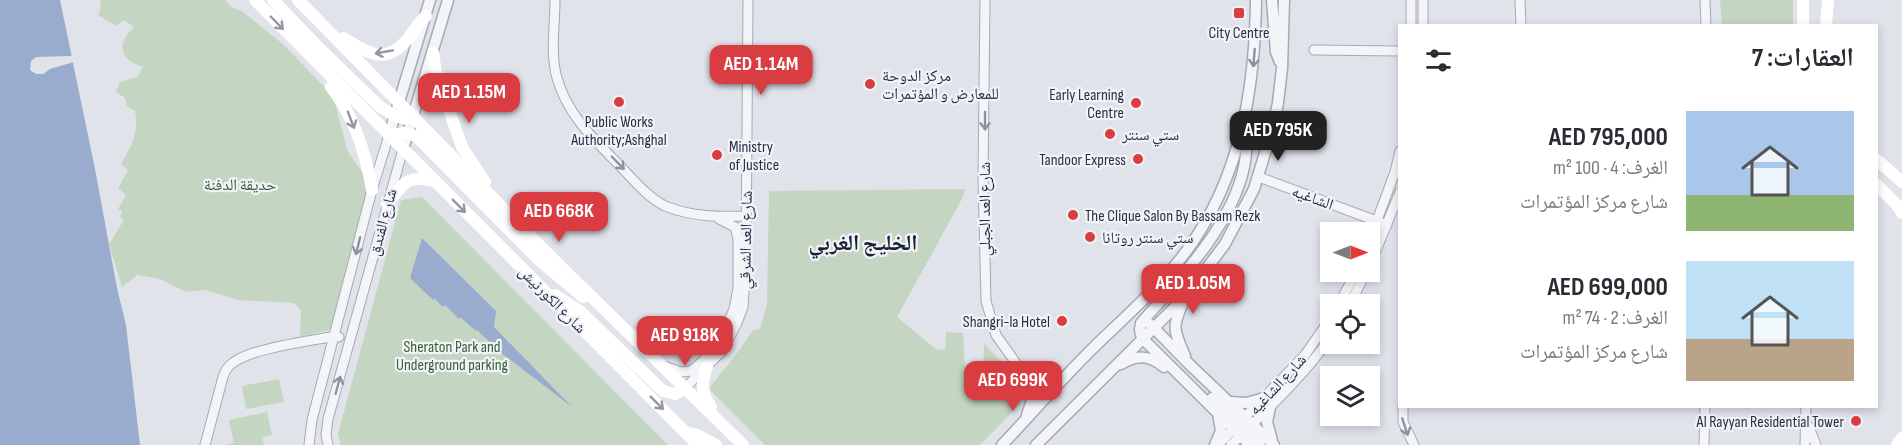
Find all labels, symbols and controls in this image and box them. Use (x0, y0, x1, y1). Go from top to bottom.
marker: City Centre (1232, 6, 1246, 20)
one-way arrow (270, 16, 285, 31)
place label: City Centre (1208, 24, 1270, 43)
text: العقارات: 7 (1752, 43, 1854, 74)
icon: filters (1422, 44, 1455, 77)
pin: AED 1.14M (692, 45, 830, 96)
one-way arrow (375, 47, 394, 58)
one-way arrow (1248, 48, 1259, 68)
text: AED 1.14M (724, 52, 798, 76)
place label: مركز الدوحة للمعارض و المؤتمرات (882, 67, 999, 104)
pin: AED 1.15M (400, 73, 538, 124)
marker: مركز الدوحة للمعارض و المؤتمرات (863, 77, 877, 91)
text: AED 1.15M (432, 80, 506, 104)
place label: Early Learning Centre (1049, 86, 1124, 123)
marker: Public Works Authority;Ashghal (612, 95, 626, 109)
marker: Early Learning Centre (1129, 96, 1143, 110)
one-way arrow (347, 111, 358, 129)
one-way arrow (979, 111, 991, 131)
pin: AED 795K (1216, 111, 1340, 162)
place label: Public Works Authority;Ashghal (570, 113, 667, 150)
text: AED 795K (1244, 118, 1312, 142)
text: AED 795,000 (1549, 122, 1668, 153)
place label: ستي سنتر (1121, 126, 1179, 147)
marker: ستي سنتر (1103, 127, 1117, 141)
icon: home (1734, 135, 1806, 207)
place label: Ministry of Justice (729, 138, 779, 175)
marker: Ministry of Justice (710, 148, 724, 162)
place label: Tandoor Express (1039, 151, 1126, 170)
marker: Tandoor Express (1131, 152, 1145, 166)
one-way arrow (610, 156, 625, 171)
text: الغرف: 4 · 100 m² (1553, 156, 1668, 180)
street label: شارع العد الجبلي (976, 162, 997, 256)
park label: حديقة الدفنة (204, 176, 276, 195)
street label: الشاغيه (1289, 182, 1336, 215)
street label: شارع الفندق (365, 187, 402, 258)
street label: شارع العد الشرقي (736, 190, 759, 290)
text: شارع مركز المؤتمرات (1520, 190, 1668, 214)
pin: AED 668K (497, 192, 621, 243)
one-way arrow (451, 198, 466, 213)
text: AED 668K (524, 199, 594, 223)
place label: The Clique Salon By Bassam Rezk (1085, 207, 1260, 226)
marker: The Clique Salon By Bassam Rezk (1066, 208, 1080, 222)
north arrow (1320, 222, 1380, 282)
map controls (1320, 222, 1380, 426)
place label: ستي سنتر روتانا (1102, 229, 1193, 250)
district label: الخليج الغربي (809, 230, 917, 259)
marker: ستي سنتر روتانا (1083, 230, 1097, 244)
one-way arrow (351, 236, 363, 255)
street label: شارع الكورنيش (514, 262, 590, 338)
pin: AED 1.05M (1124, 264, 1262, 315)
text: AED 1.05M (1155, 271, 1231, 295)
text: AED 699,000 (1547, 272, 1668, 303)
icon: home (1734, 285, 1806, 357)
button: locate (1320, 294, 1380, 354)
text: الغرف: 2 · 74 m² (1563, 306, 1668, 330)
place label: Shangri-la Hotel (963, 313, 1050, 332)
marker: Shangri-la Hotel (1055, 314, 1069, 328)
pin: AED 918K (623, 316, 747, 367)
text: AED 918K (651, 323, 719, 347)
park label: Sheraton Park and Underground parking (396, 338, 508, 375)
text: شارع مركز المؤتمرات (1520, 340, 1668, 364)
street label: شارع الشاغيه (1245, 351, 1311, 419)
pin: AED 699K (951, 361, 1075, 412)
button: layers (1320, 366, 1380, 426)
text: AED 699K (978, 368, 1048, 392)
one-way arrow (332, 375, 344, 394)
one-way arrow (649, 395, 664, 410)
place label: Al Rayyan Residential Tower (1696, 413, 1844, 432)
marker: Al Rayyan Residential Tower (1849, 414, 1863, 428)
one-way arrow (1400, 417, 1411, 436)

